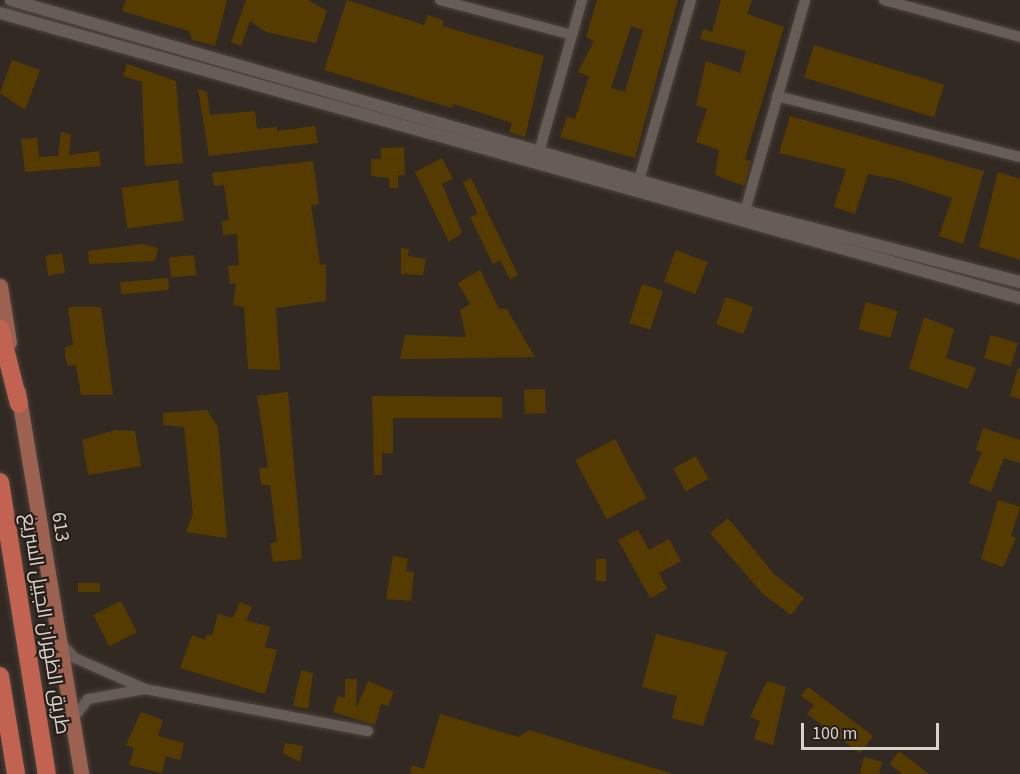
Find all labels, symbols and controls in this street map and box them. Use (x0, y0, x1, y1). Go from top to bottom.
street label: 613 (46, 510, 74, 544)
street label: طريق الظهران الجبيل السريع (16, 512, 74, 736)
scale bar (804, 711, 942, 749)
text: 100 m (812, 721, 857, 746)

